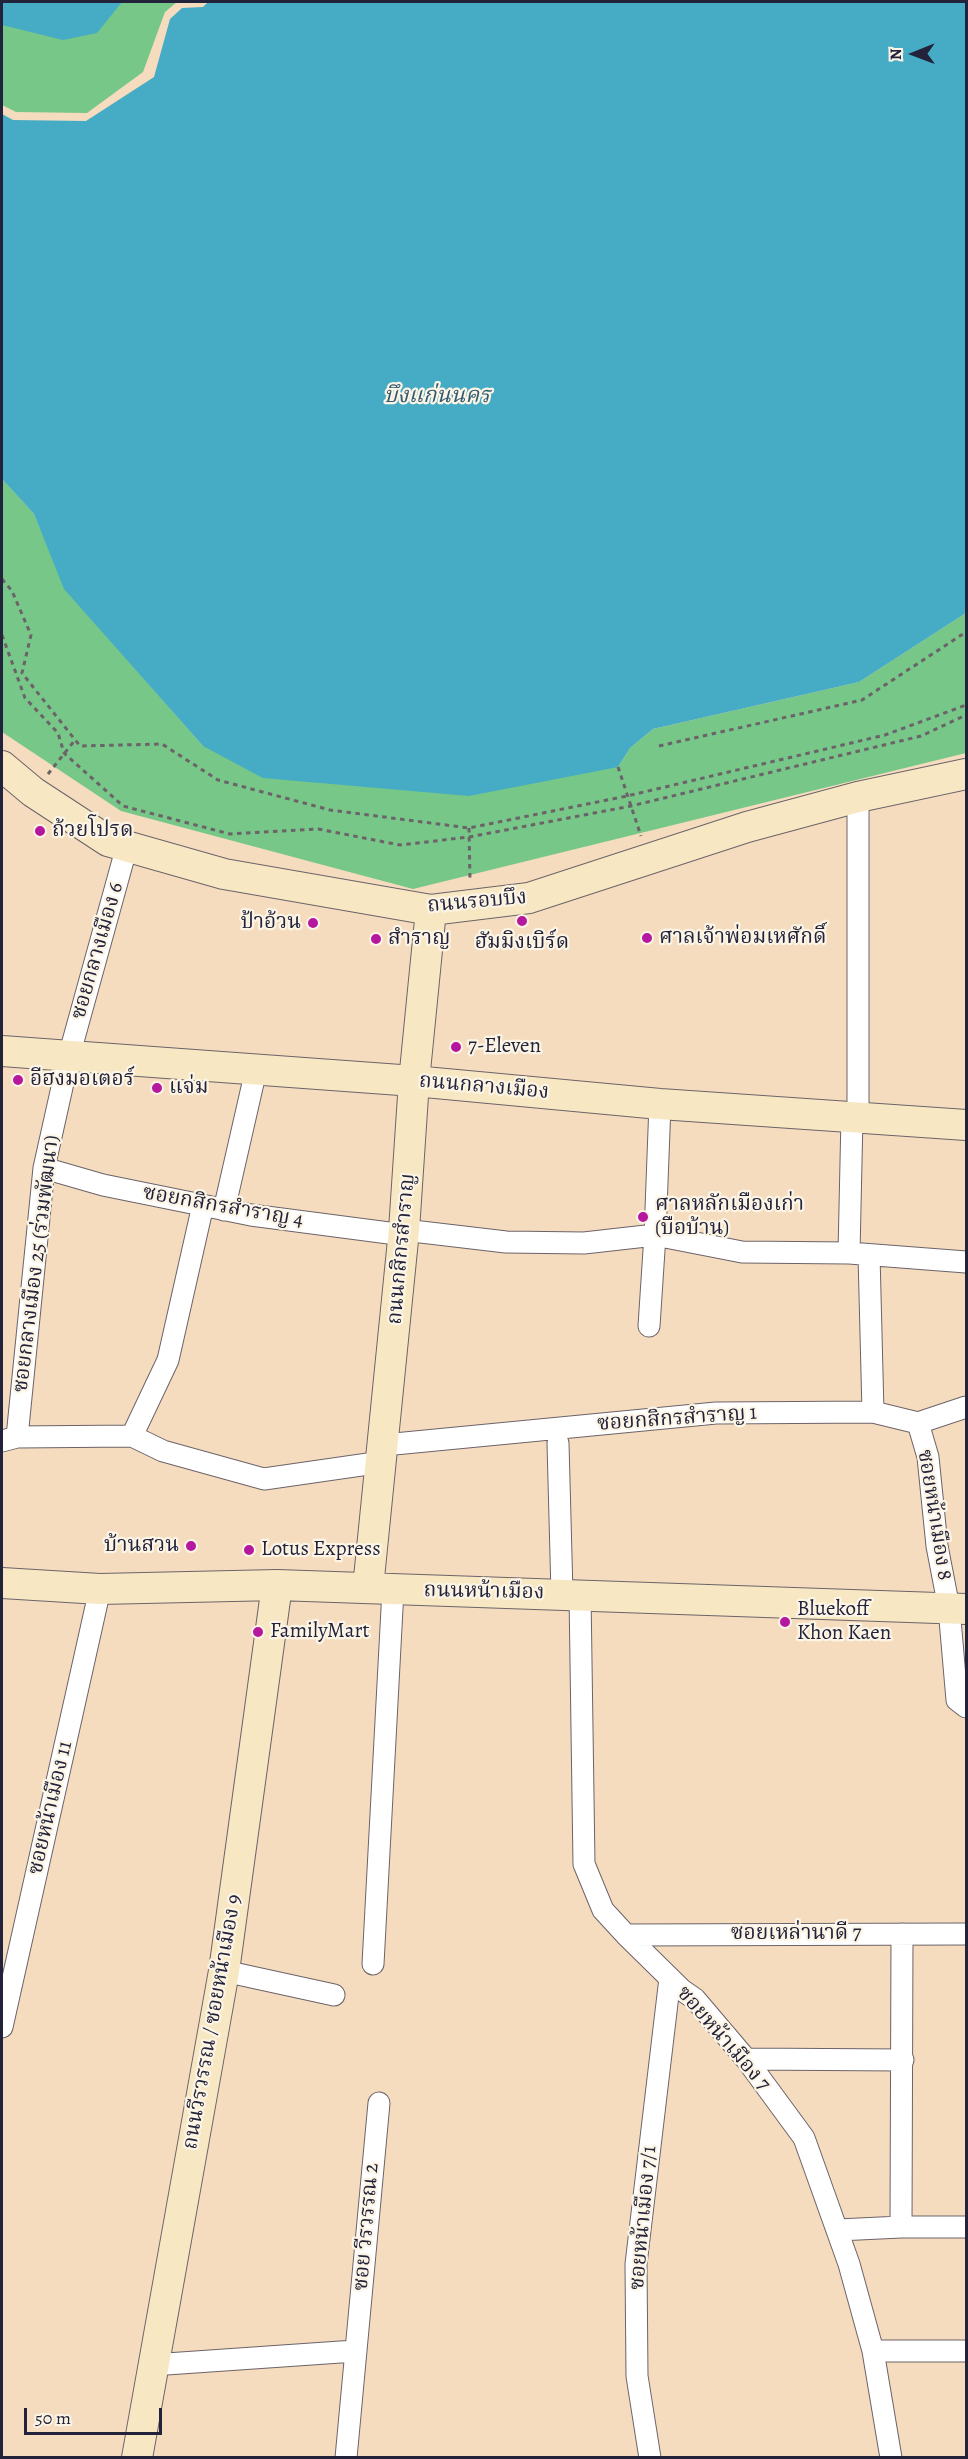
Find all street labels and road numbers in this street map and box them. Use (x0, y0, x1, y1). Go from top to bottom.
street label: ซอยกลางเมือง 6 (66, 880, 130, 1022)
street label: ถนนรอบบึง (426, 885, 528, 919)
street label: ถนนกลางเมือง (418, 1069, 550, 1105)
street label: ซอยกลางเมือง 25 (ร่วมพัฒนา) (9, 1134, 65, 1394)
street label: ถนนกสิกรสำราญ (383, 1172, 421, 1326)
street label: ซอยกสิกรสำราญ 4 (141, 1180, 305, 1234)
street label: ซอยกสิกรสำราญ 1 (596, 1401, 758, 1437)
street label: ซอยหน้าเมือง 8 (911, 1448, 957, 1582)
street label: ถนนหน้าเมือง (423, 1578, 545, 1606)
street label: ซอยหน้าเมือง 11 (23, 1739, 79, 1877)
street label: ถนนวีรวรรณ / ซอยหน้าเมือง 9 (178, 1892, 248, 2152)
street label: ซอยเหล่านาดี 7 (731, 1921, 861, 1947)
street label: ซอยหน้าเมือง 7 (671, 1981, 775, 2097)
street label: ซอยหน้าเมือง 7/1 (625, 2145, 663, 2291)
street label: ซอย วีรวรรณ 2 (349, 2162, 385, 2292)

